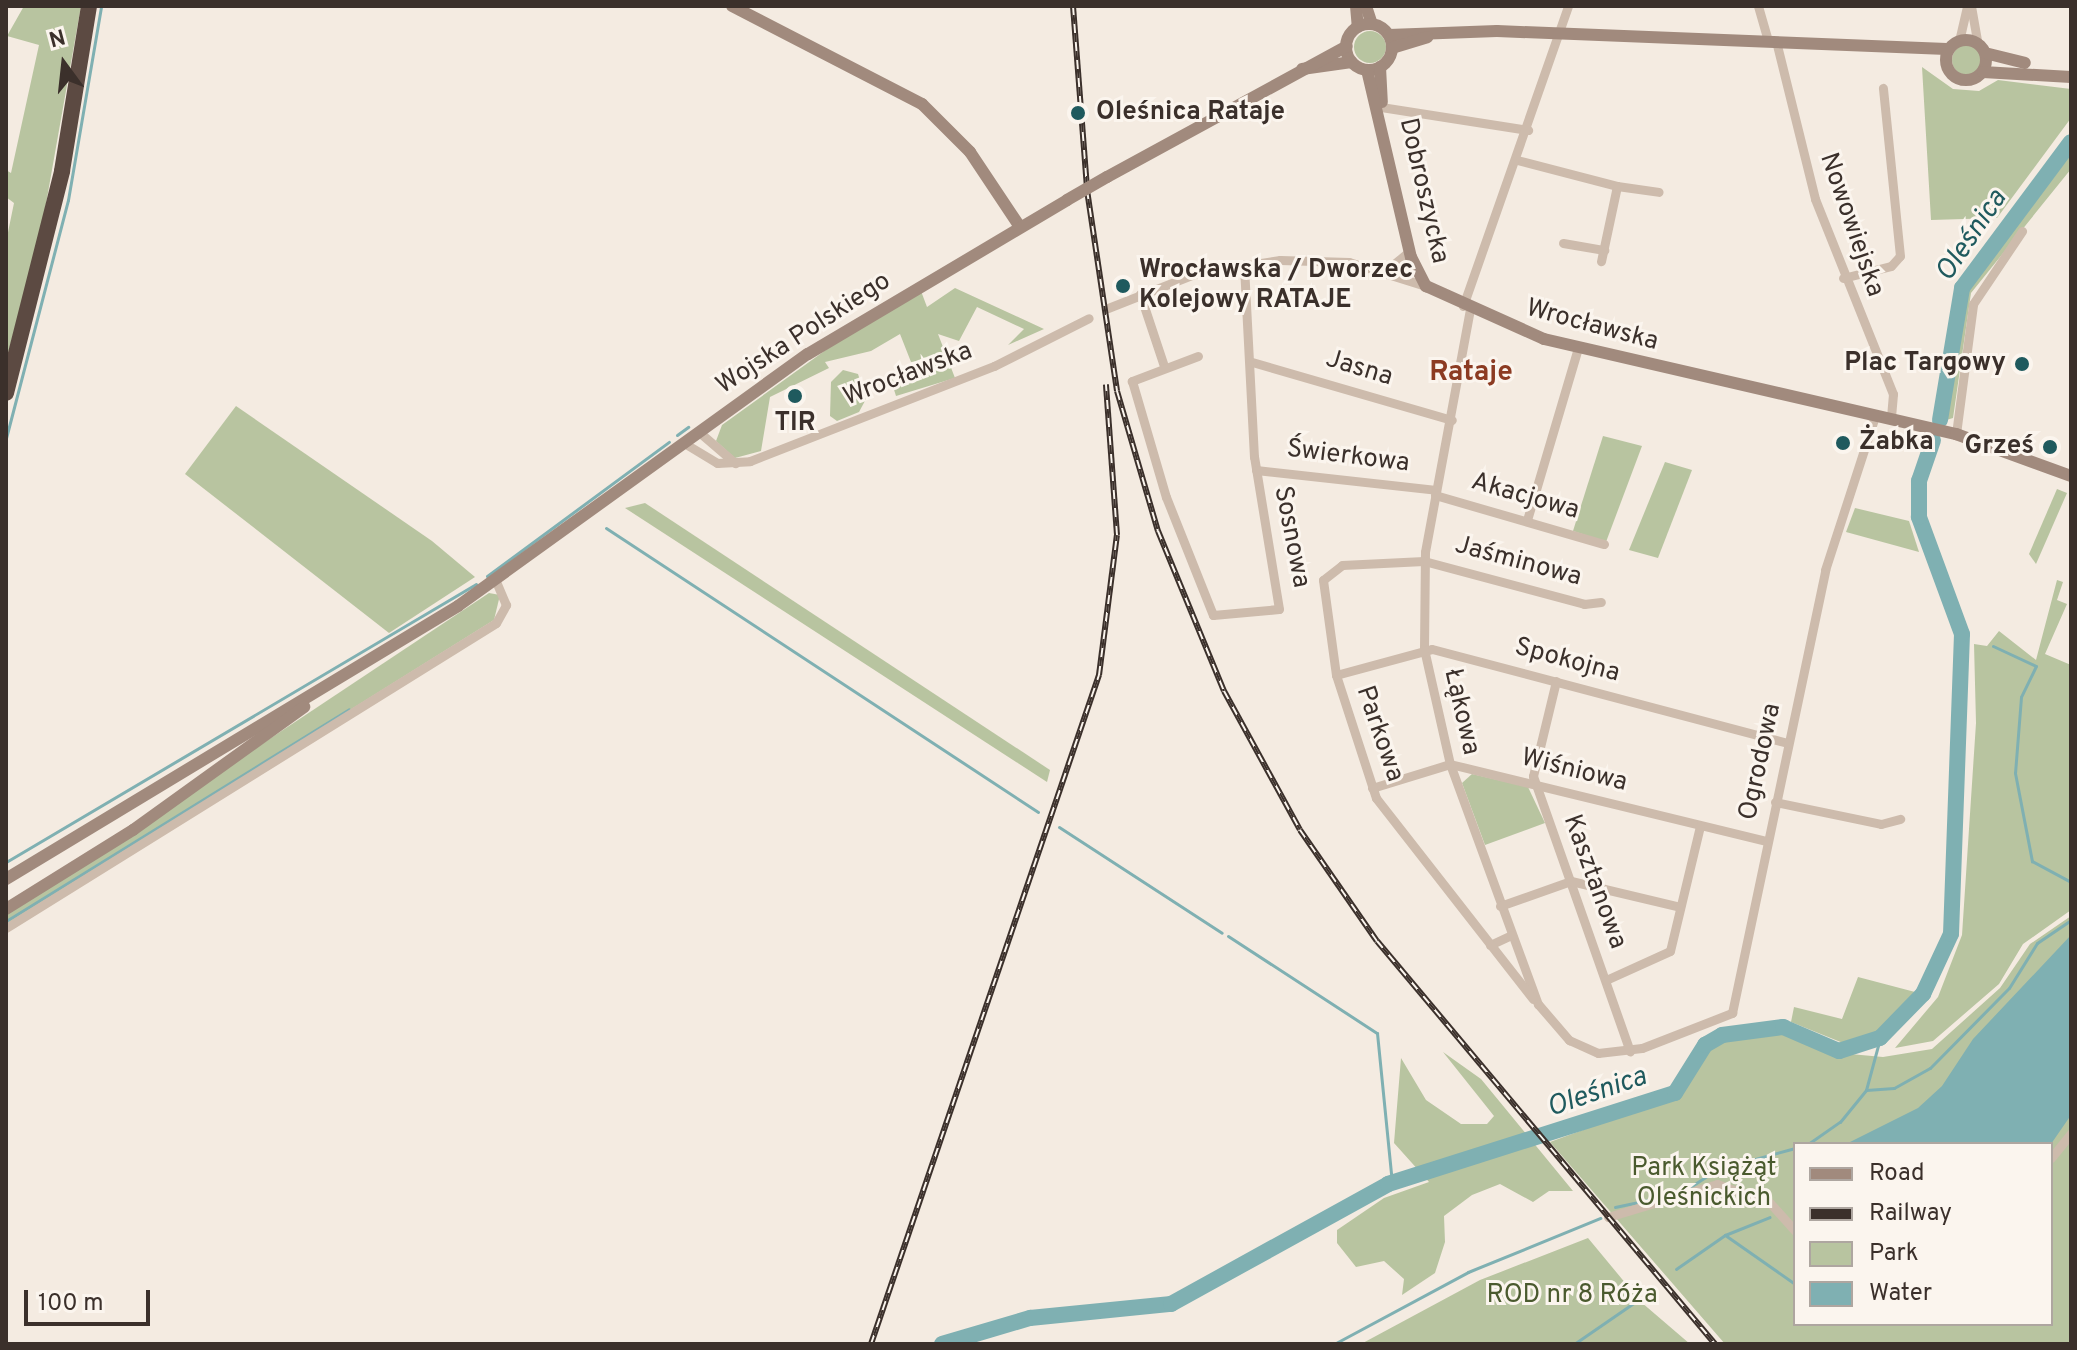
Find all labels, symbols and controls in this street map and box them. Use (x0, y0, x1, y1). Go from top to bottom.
north arrow (24, 24, 104, 104)
text: N (47, 25, 69, 55)
place label: Oleśnica Rataje (1096, 97, 1285, 129)
marker: Oleśnica Rataje (1067, 102, 1089, 124)
street label: Dobroszycka (1391, 115, 1455, 267)
street label: Nowowiejska (1812, 149, 1890, 301)
water label: Oleśnica (1929, 184, 2015, 288)
place label: Wrocławska / Dworzec Kolejowy RATAJE (1139, 255, 1413, 316)
street label: Wojska Polskiego (711, 266, 897, 402)
marker: Wrocławska / Dworzec Kolejowy RATAJE (1114, 277, 1132, 295)
street label: Wrocławska (1522, 293, 1662, 359)
street label: Wrocławska (839, 336, 977, 414)
street label: Jasna (1322, 344, 1396, 394)
place label: Plac Targowy (1844, 348, 2006, 380)
marker: Plac Targowy (2013, 355, 2031, 373)
district label: Rataje (1429, 356, 1513, 390)
marker: TIR (786, 387, 804, 405)
place label: TIR (774, 408, 816, 440)
place label: Żabka (1859, 427, 1934, 459)
place label: Grześ (1965, 431, 2034, 463)
street label: Świerkowa (1285, 434, 1411, 480)
marker: Żabka (1834, 434, 1852, 452)
marker: Grześ (2041, 438, 2059, 456)
street label: Akacjowa (1467, 467, 1583, 527)
street label: Sosnowa (1266, 484, 1316, 590)
street label: Jaśminowa (1451, 530, 1585, 594)
street label: Spokojna (1511, 632, 1623, 690)
street label: Łąkowa (1436, 666, 1486, 758)
street label: Parkowa (1348, 682, 1410, 786)
street label: Ogrodowa (1733, 701, 1789, 823)
street label: Wiśniowa (1518, 743, 1630, 799)
street label: Kasztanowa (1555, 811, 1633, 953)
water label: Oleśnica (1543, 1060, 1651, 1126)
legend (1793, 1142, 2053, 1326)
park label: Park Książąt Oleśnickich (1631, 1153, 1777, 1214)
text: Road (1869, 1159, 1925, 1189)
text: Railway (1869, 1199, 1952, 1229)
text: Park (1869, 1239, 1919, 1269)
scale bar (28, 1274, 154, 1324)
text: Water (1869, 1279, 1932, 1309)
park label: ROD nr 8 Róża (1486, 1280, 1658, 1312)
text: 100 m (38, 1289, 104, 1319)

